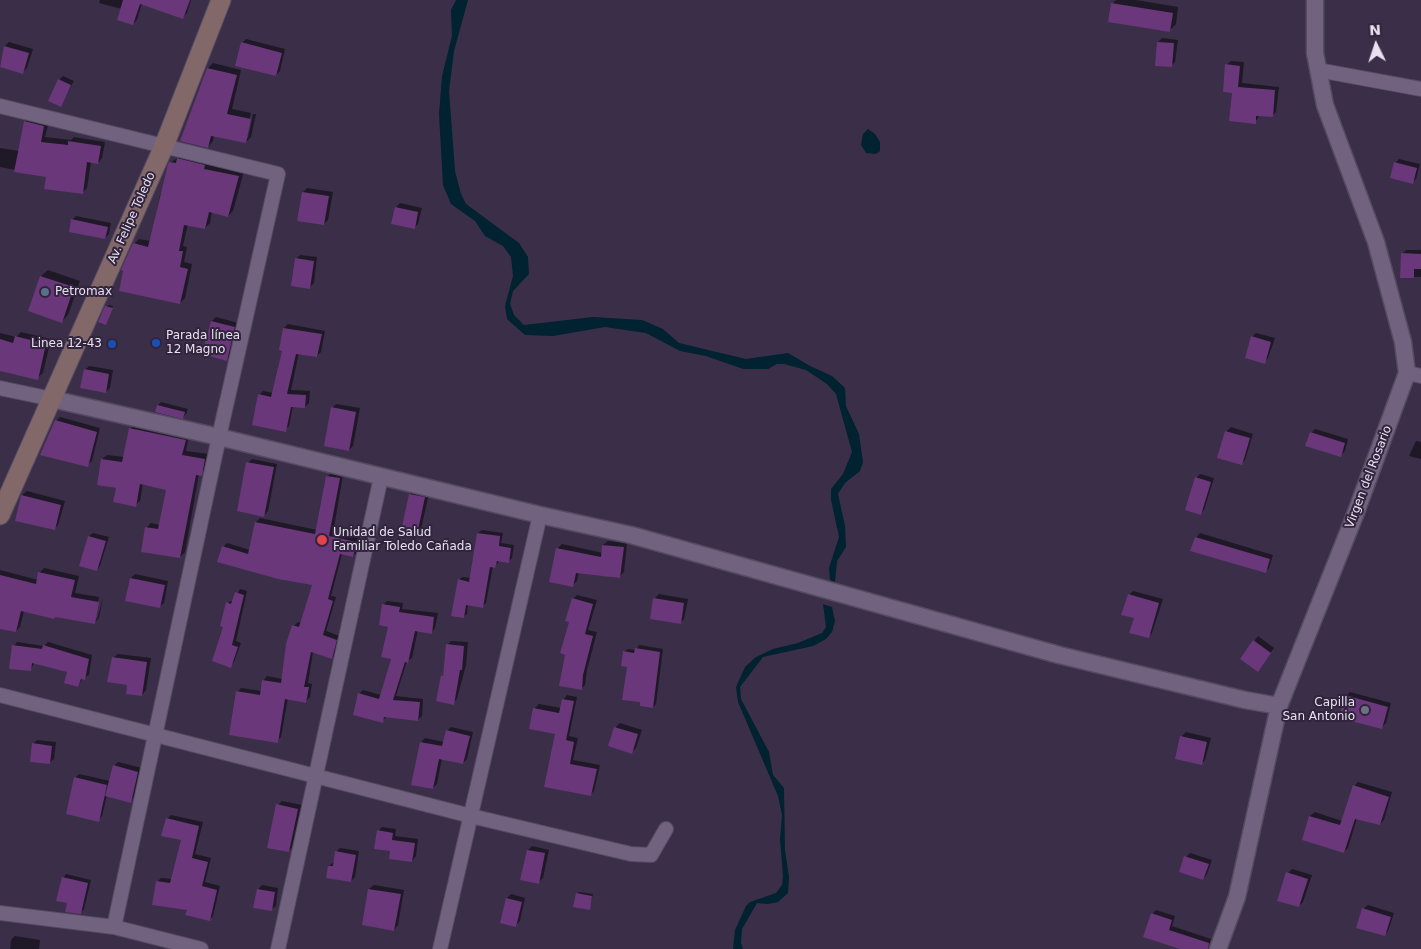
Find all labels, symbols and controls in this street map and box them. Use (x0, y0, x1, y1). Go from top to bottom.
north arrow (1351, 20, 1401, 70)
text: N (1369, 22, 1381, 38)
street label: Av. Felipe Toledo (105, 170, 159, 266)
place label: Petromax (55, 285, 112, 299)
marker: Petromax (39, 286, 51, 298)
place label: Parada línea 12 Magno (166, 329, 240, 357)
place label: Linea 12-43 (31, 337, 102, 351)
marker: Parada línea 12 Magno (150, 337, 162, 349)
marker: Linea 12-43 (106, 338, 118, 350)
street label: Virgen del Rosario (1343, 424, 1395, 530)
place label: Unidad de Salud Familiar Toledo Cañada (333, 526, 472, 554)
marker: Unidad de Salud Familiar Toledo Cañada (315, 533, 329, 547)
place label: Capilla San Antonio (1282, 696, 1355, 724)
marker: Capilla San Antonio (1359, 704, 1371, 716)

